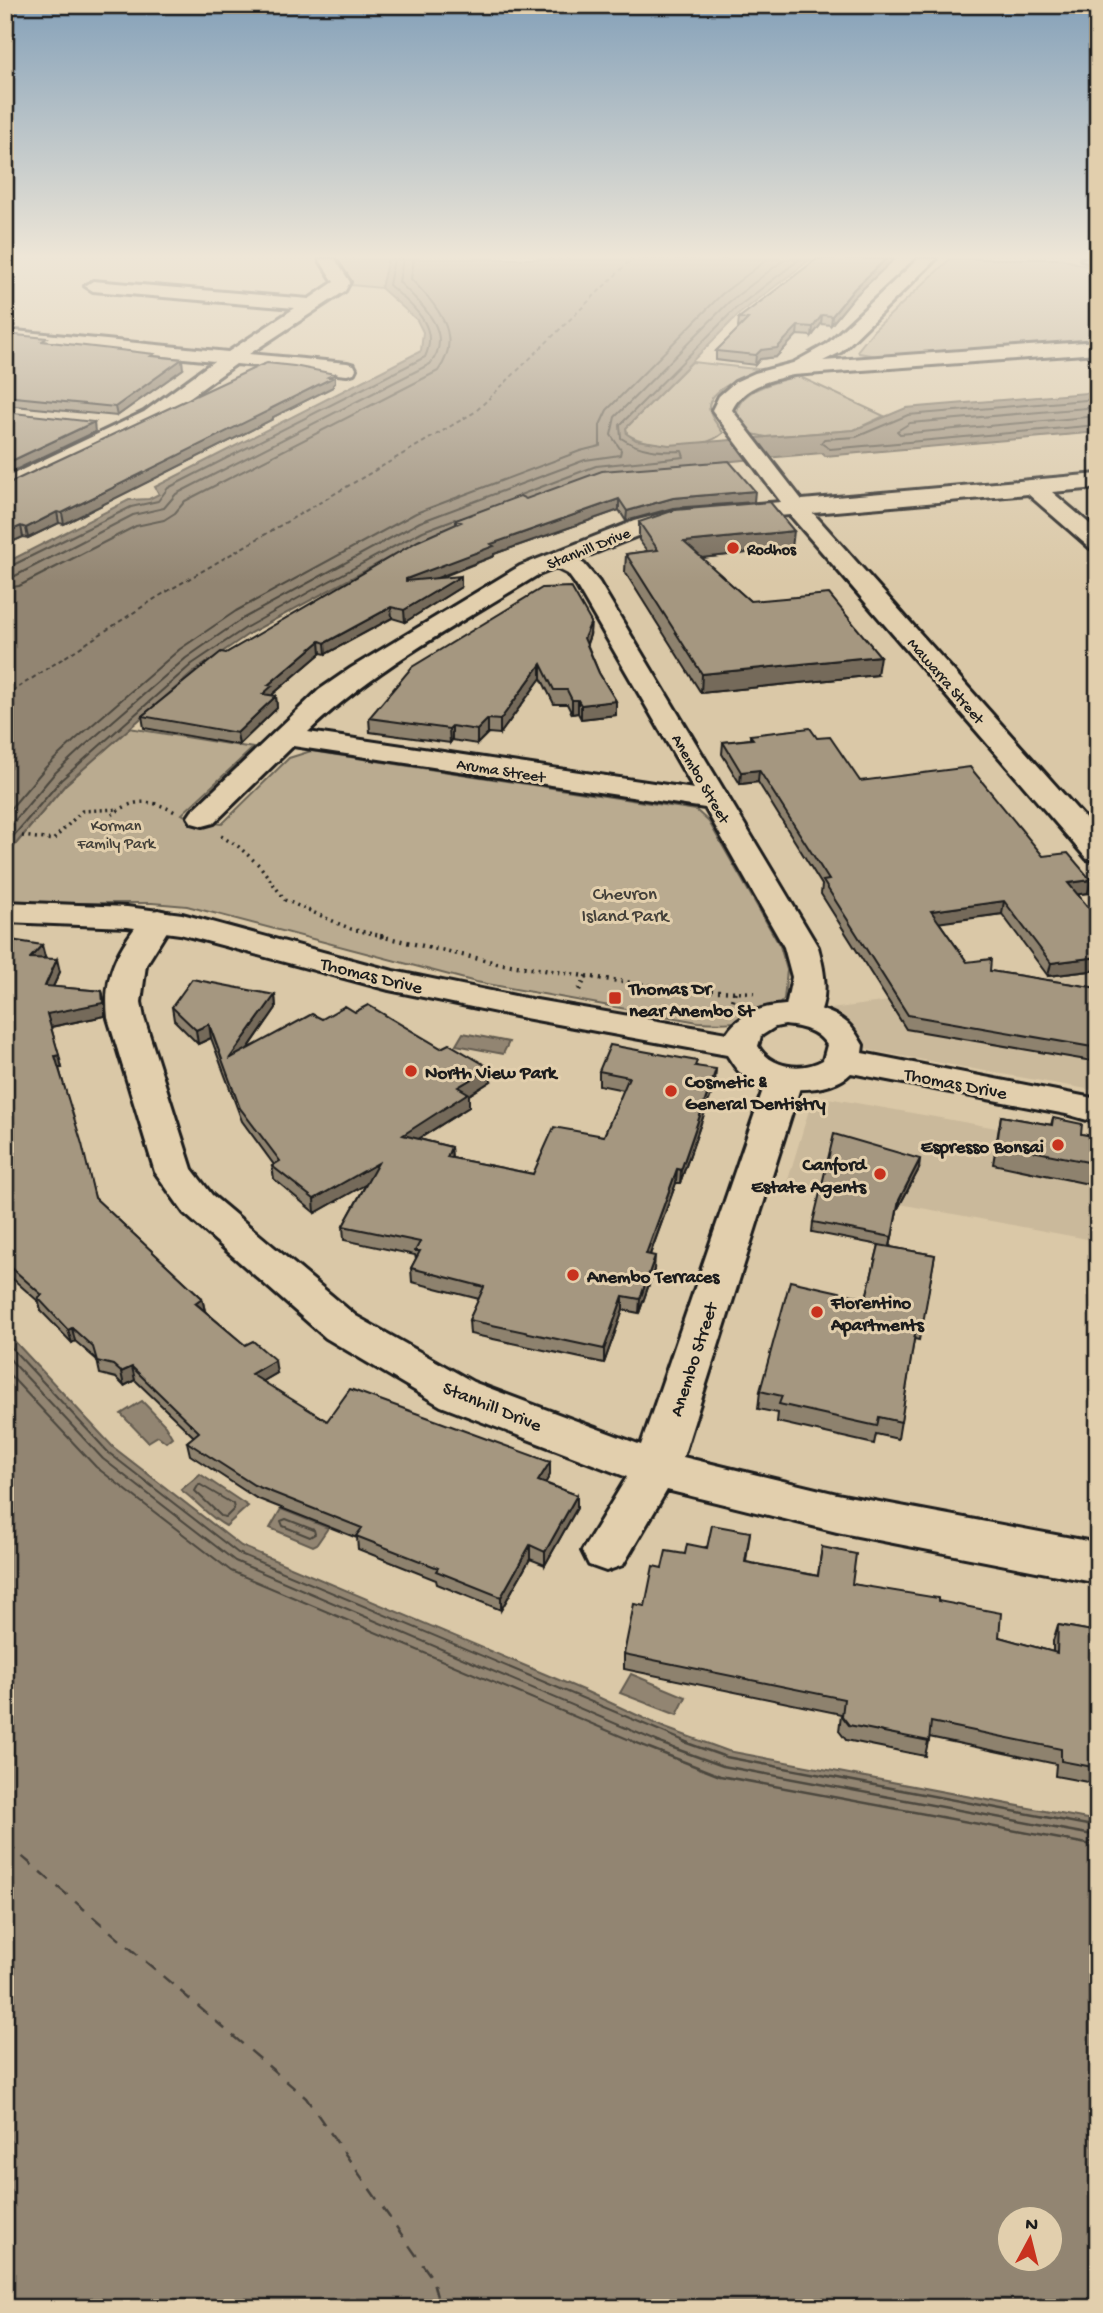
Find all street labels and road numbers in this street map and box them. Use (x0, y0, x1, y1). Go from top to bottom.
street label: Stanhill Drive (545, 525, 634, 576)
street label: Mawarra Street (902, 635, 988, 730)
street label: Anembo Street (666, 732, 733, 829)
street label: Aruma Street (455, 756, 547, 789)
street label: Thomas Drive (317, 953, 425, 1001)
street label: Thomas Drive (901, 1064, 1009, 1107)
street label: Anembo Street (666, 1298, 725, 1420)
street label: Stanhill Drive (439, 1378, 545, 1439)

